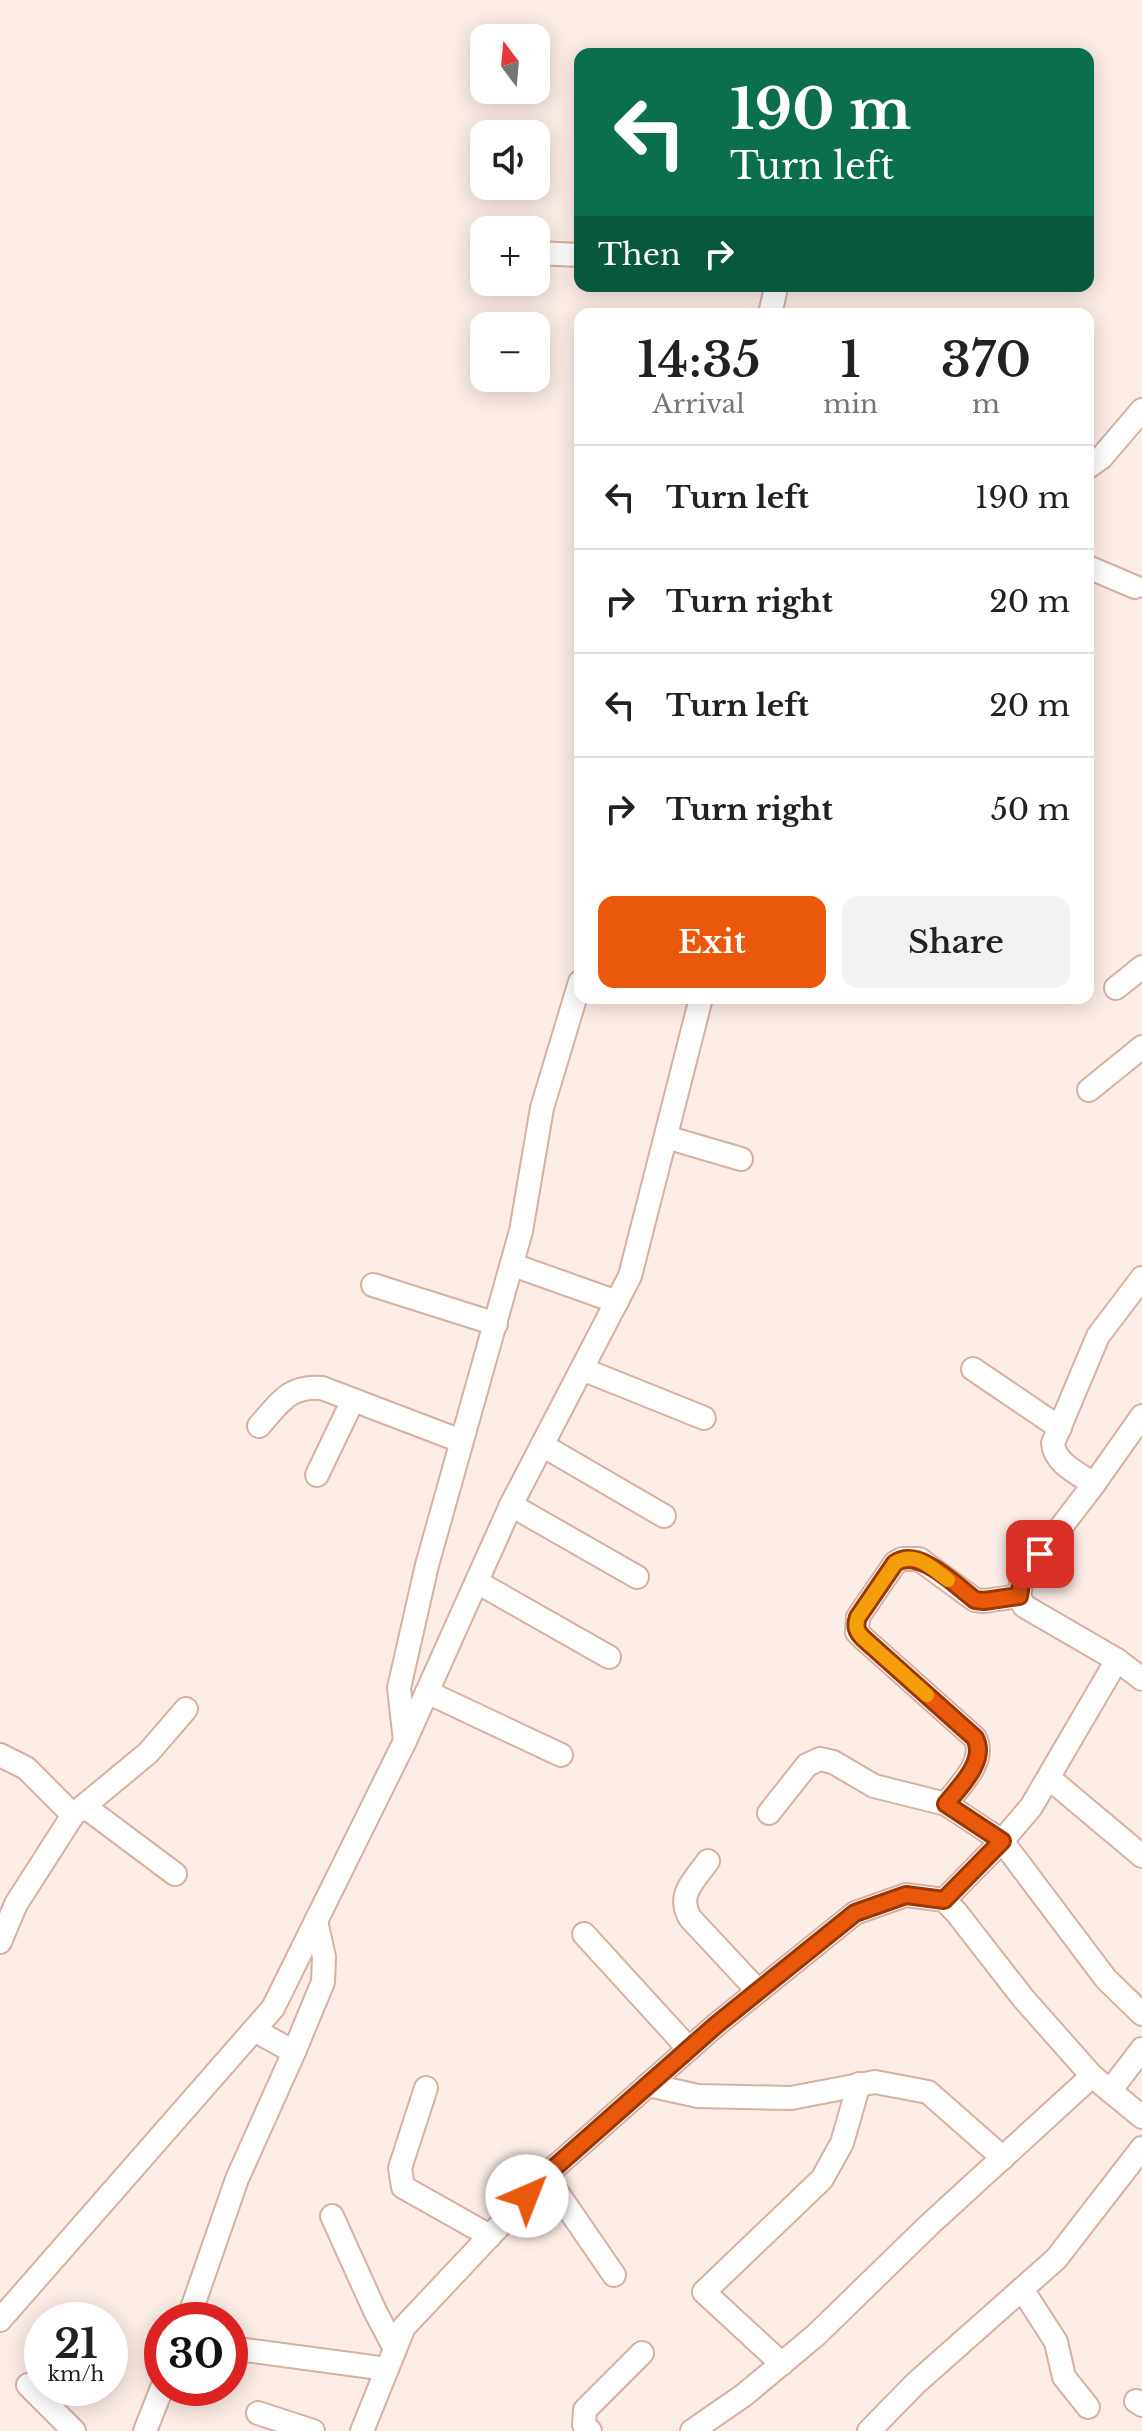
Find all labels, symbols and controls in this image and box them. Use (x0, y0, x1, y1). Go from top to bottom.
north arrow (470, 24, 550, 104)
map controls (470, 24, 550, 392)
text: 190 m (730, 75, 911, 144)
icon: left (598, 80, 702, 184)
button: sound (470, 120, 550, 200)
text: Turn left (730, 144, 894, 189)
button: + (470, 216, 550, 296)
icon: right (697, 232, 741, 276)
text: Then (598, 236, 681, 273)
button: − (470, 312, 550, 392)
text: 14:35 (637, 330, 761, 390)
text: 1 (840, 330, 861, 390)
text: 370 (941, 330, 1031, 390)
text: Arrival (653, 388, 745, 420)
text: min (823, 388, 878, 420)
text: m (972, 388, 1000, 420)
icon: left (598, 475, 642, 519)
text: Turn left (666, 479, 809, 516)
text: 190 m (975, 479, 1070, 516)
icon: right (598, 579, 642, 623)
text: Turn right (666, 583, 833, 620)
text: 20 m (989, 583, 1070, 620)
icon: left (598, 683, 642, 727)
text: Turn left (666, 687, 809, 724)
text: 20 m (989, 687, 1070, 724)
icon: right (598, 787, 642, 831)
text: Turn right (666, 791, 833, 828)
text: 50 m (991, 791, 1070, 828)
button: Exit (598, 896, 826, 988)
button: Share (842, 896, 1070, 988)
pin (1006, 1520, 1074, 1588)
icon: arrive (1018, 1532, 1062, 1576)
position arrow (485, 2154, 569, 2238)
speed limit sign: 30 (144, 2302, 248, 2406)
text: 21 (54, 2319, 98, 2369)
text: km/h (48, 2362, 104, 2386)

